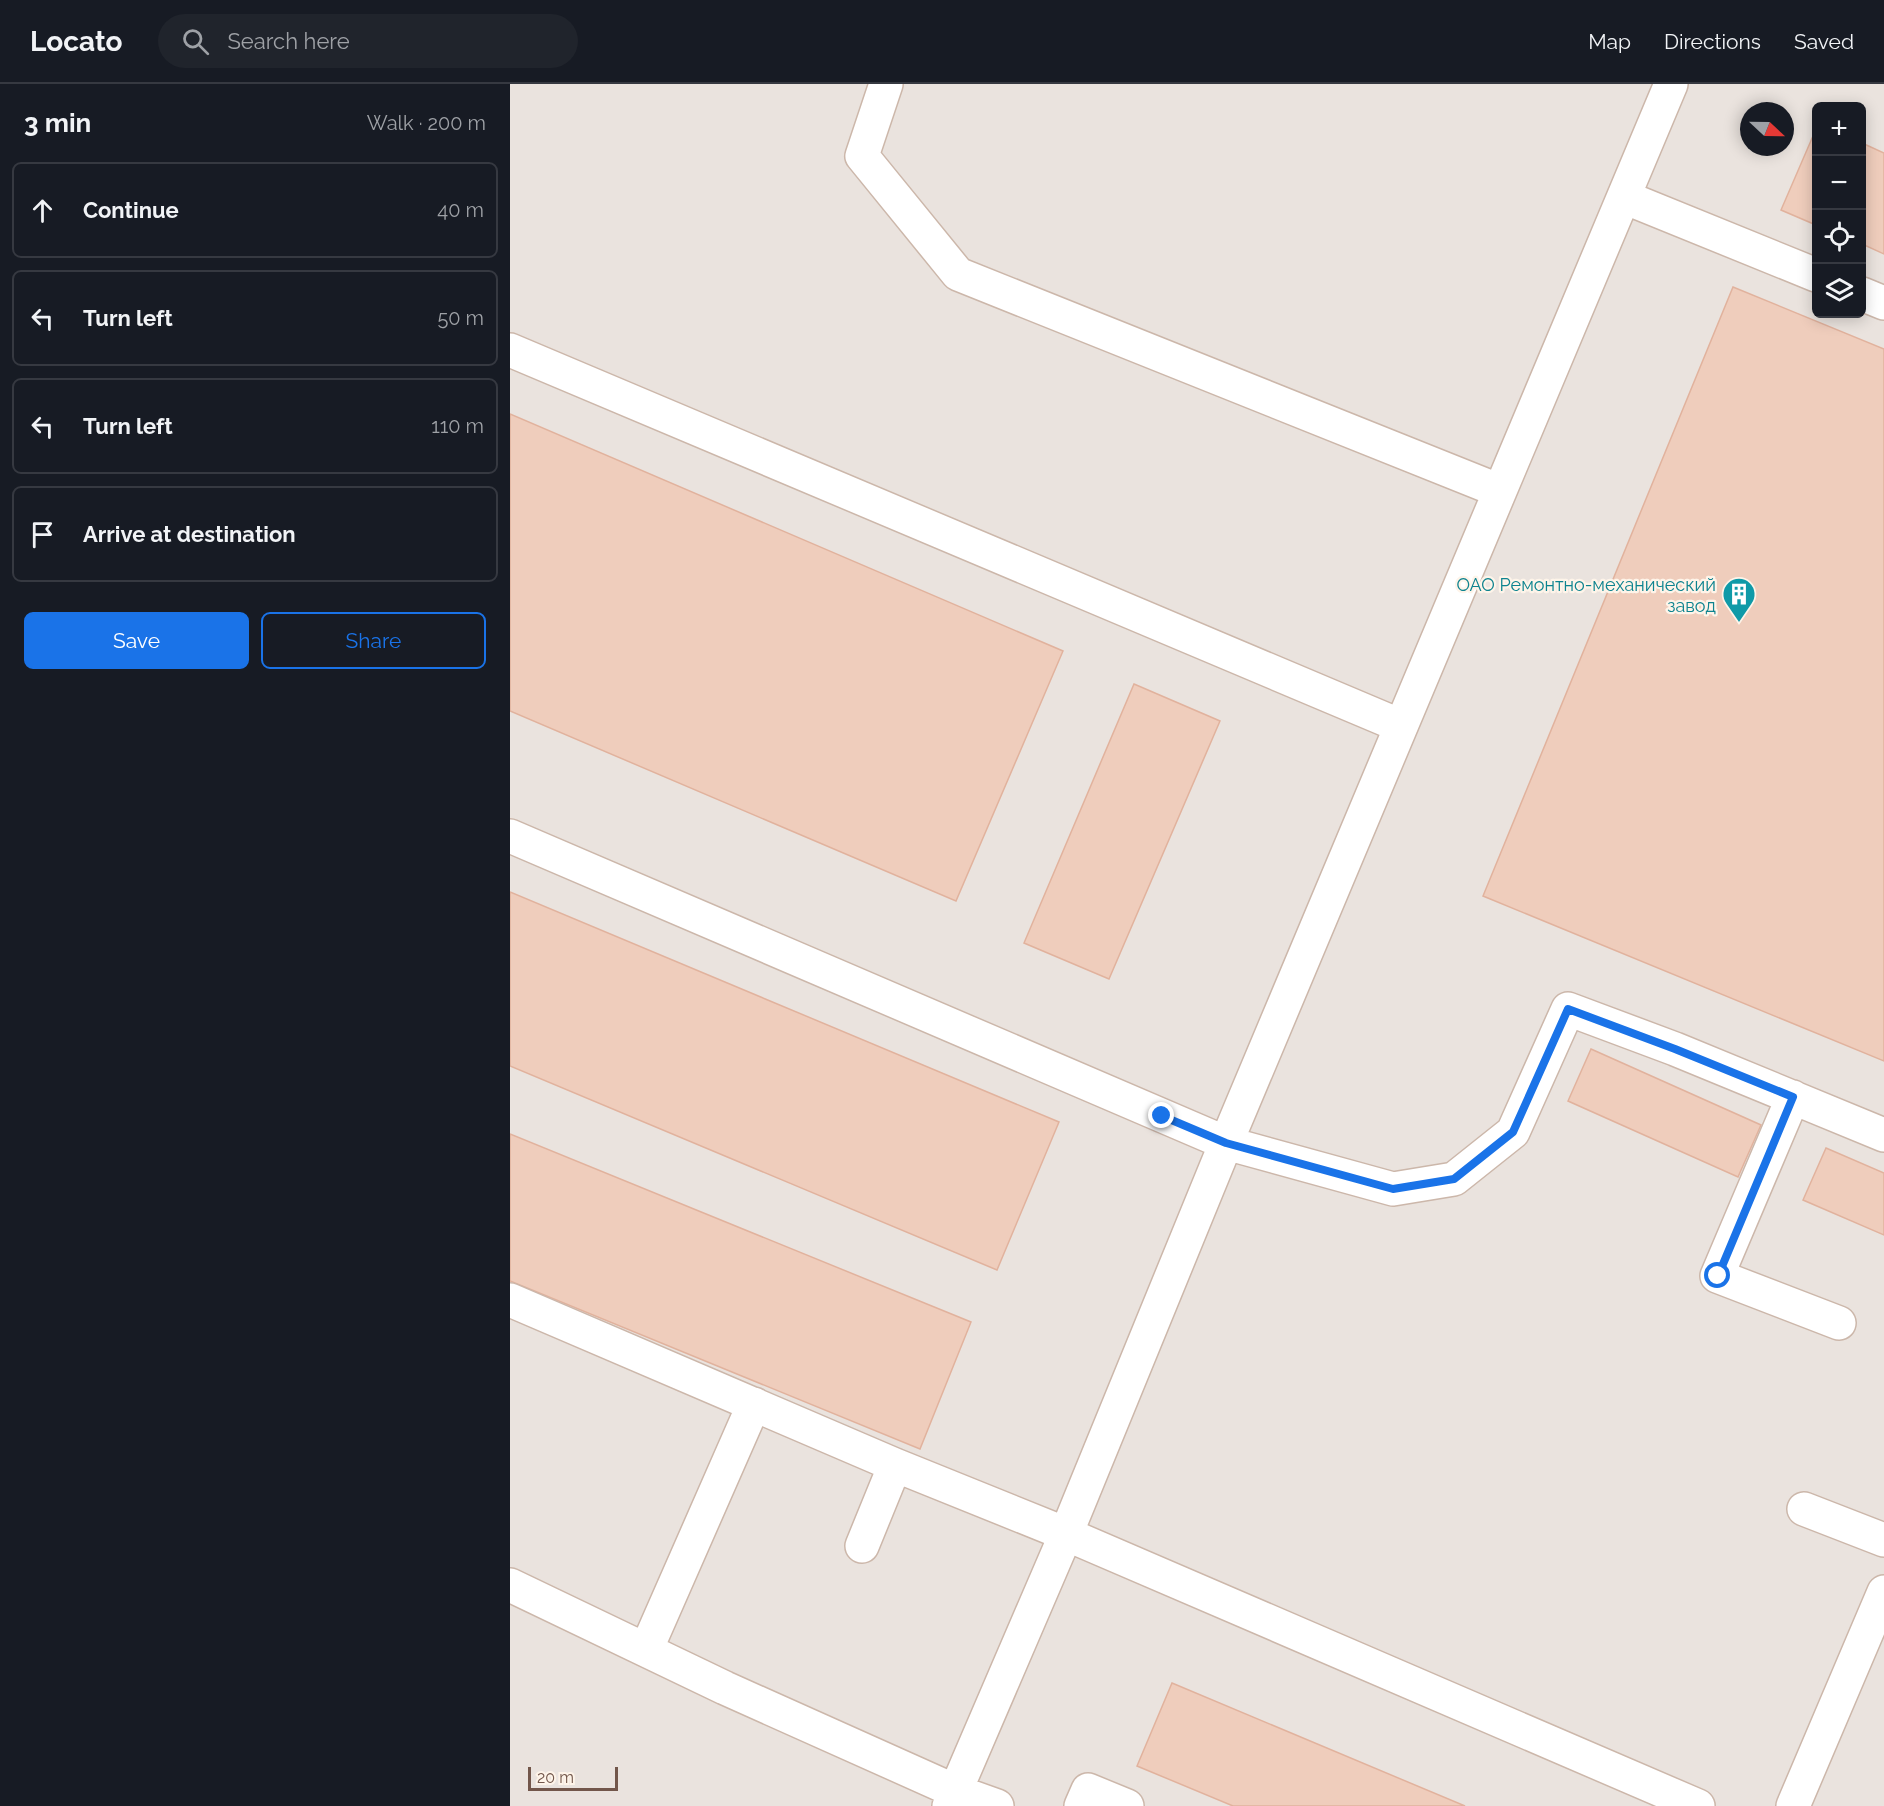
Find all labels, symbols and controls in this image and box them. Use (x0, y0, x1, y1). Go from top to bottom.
search box (158, 14, 578, 68)
text: Locato (30, 25, 122, 58)
icon: search (179, 25, 212, 58)
text: Search here (227, 28, 350, 54)
text: Map (1588, 29, 1631, 54)
text: Directions (1664, 29, 1761, 54)
text: Saved (1794, 29, 1854, 54)
north arrow (1740, 102, 1794, 156)
map controls (1812, 102, 1866, 318)
button: + (1812, 102, 1866, 156)
text: 3 min (24, 108, 91, 138)
text: Walk · 200 m (367, 111, 486, 135)
button: − (1812, 156, 1866, 210)
icon: ahead (26, 194, 59, 227)
text: Continue (83, 197, 179, 223)
text: 40 m (437, 198, 484, 222)
button: locate (1812, 210, 1866, 264)
button: layers (1812, 264, 1866, 318)
icon: left (26, 302, 59, 335)
text: Turn left (83, 305, 173, 331)
text: 50 m (437, 306, 484, 330)
icon: left (26, 410, 59, 443)
text: Turn left (83, 413, 173, 439)
text: 110 m (431, 414, 484, 438)
icon: arrive (26, 518, 59, 551)
text: Arrive at destination (83, 521, 296, 547)
place label: ОАО Ремонтно-механический завод (1457, 574, 1716, 616)
building icon: ОАО Ремонтно-механический завод (1721, 576, 1757, 623)
button: Save (24, 612, 249, 669)
button: Share (261, 612, 486, 669)
route end (1148, 1102, 1174, 1128)
route start (1704, 1262, 1730, 1288)
scale bar (528, 1764, 618, 1792)
text: 20 m (537, 1768, 574, 1787)

